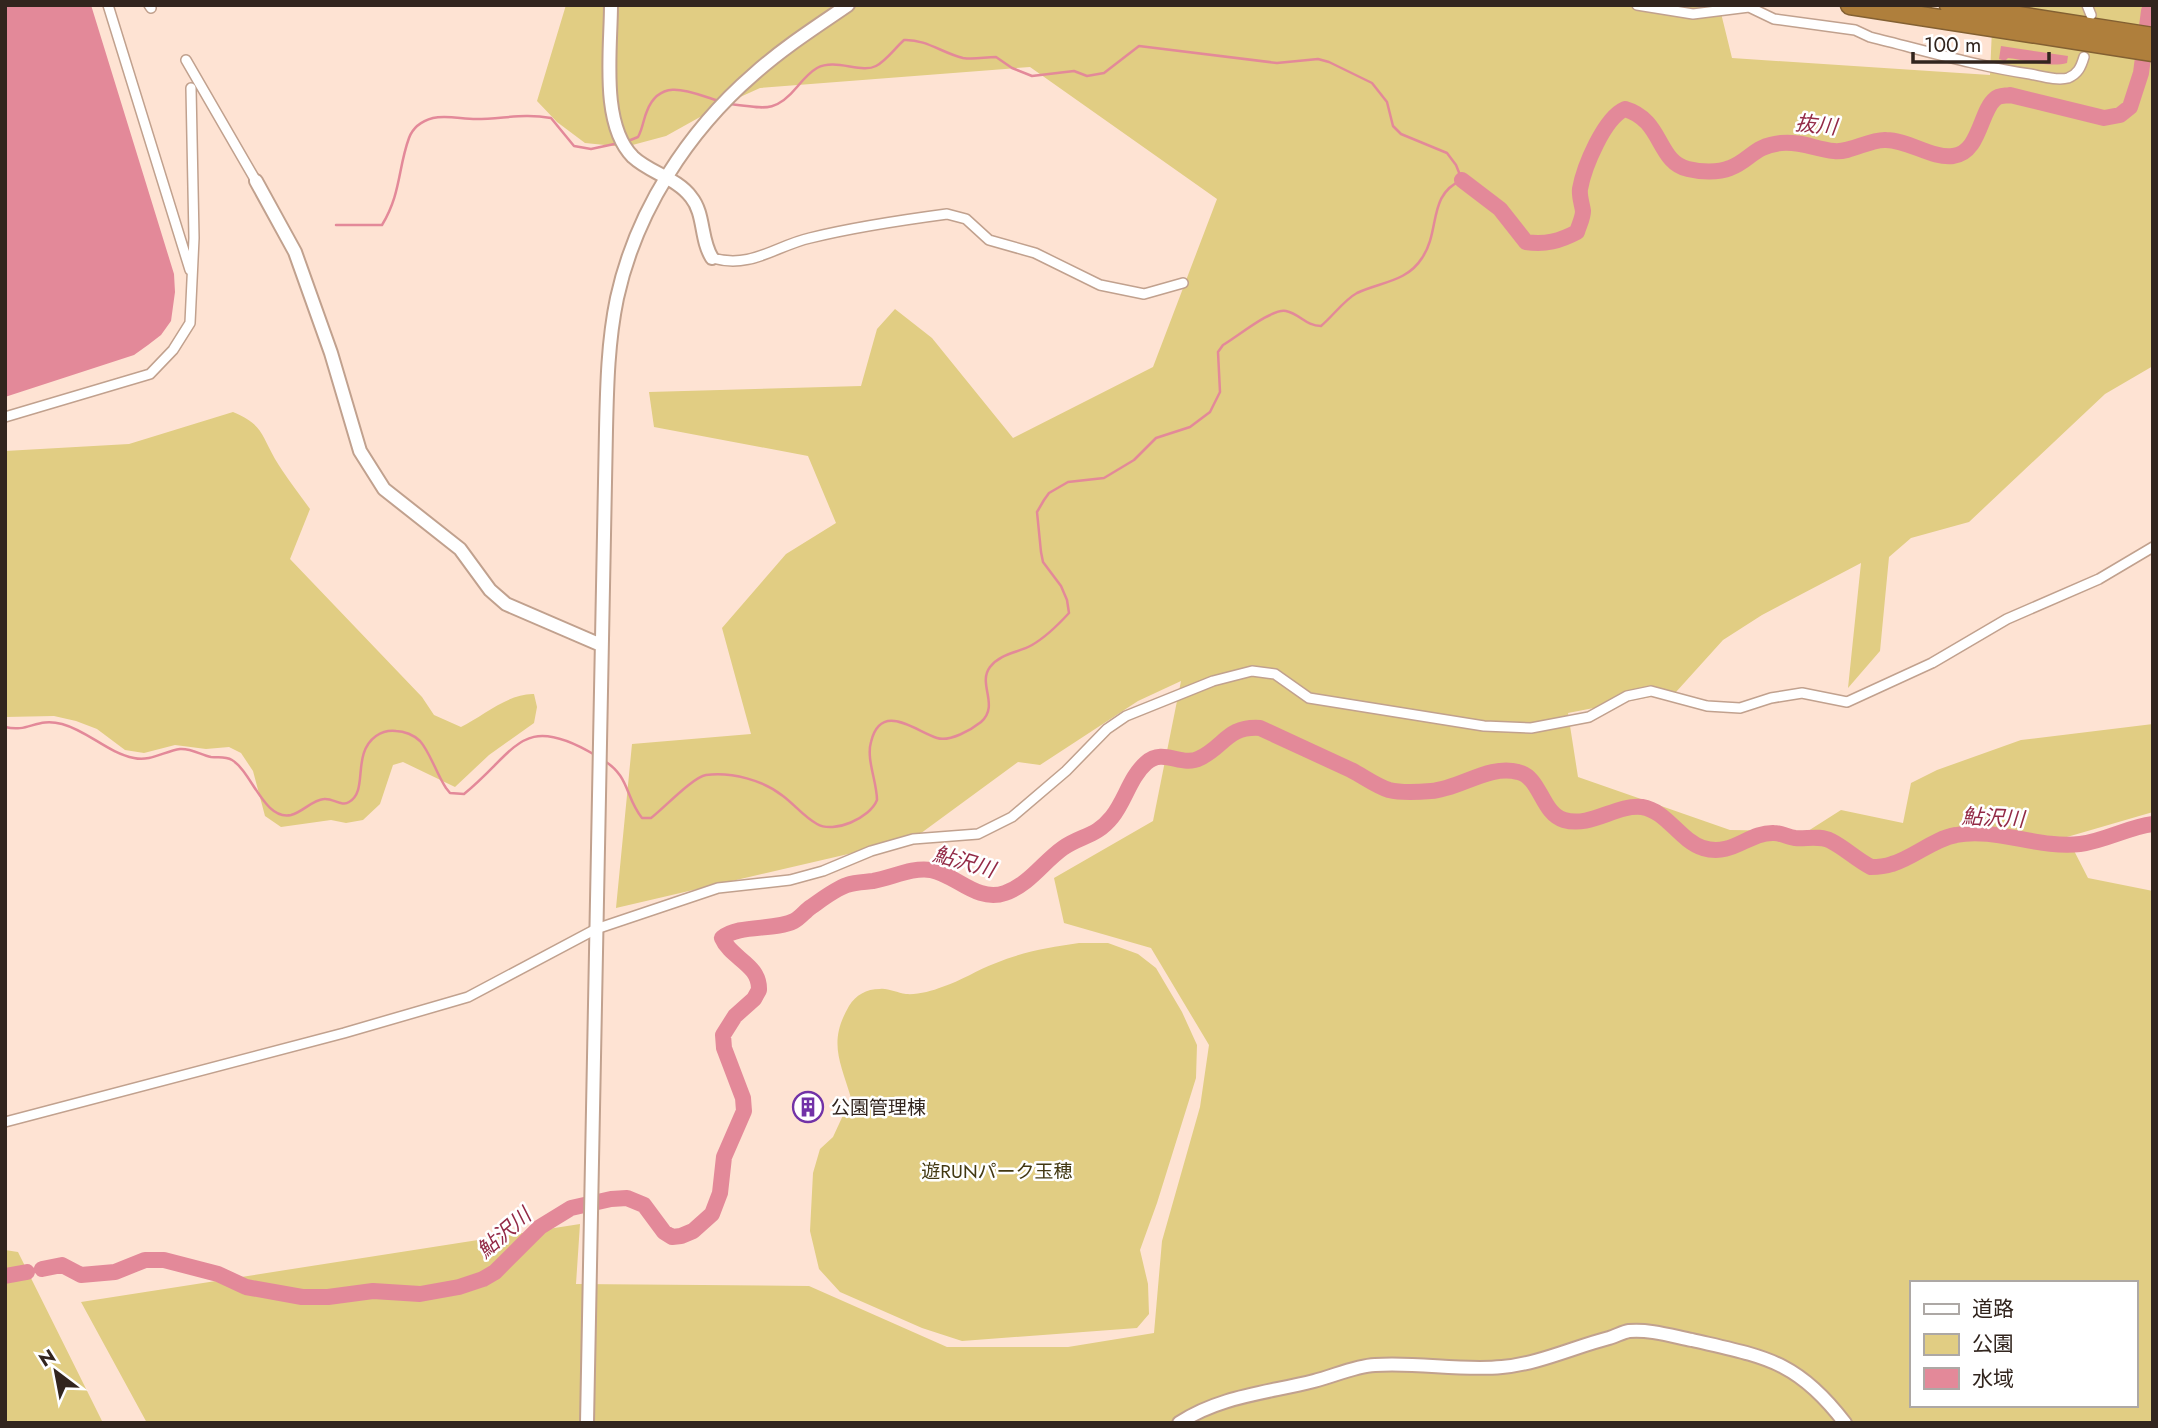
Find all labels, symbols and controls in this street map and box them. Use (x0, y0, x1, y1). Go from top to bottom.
scale bar (1913, 21, 2050, 65)
text: 100 m (1924, 30, 1981, 60)
water label: 抜川 (1794, 108, 1840, 142)
water label: 鮎沢川 (1961, 801, 2027, 835)
water label: 鮎沢川 (930, 839, 1000, 886)
building icon: 公園管理棟 (791, 1090, 825, 1124)
place label: 公園管理棟 (831, 1094, 926, 1121)
park label: 遊RUNパーク玉穂 (921, 1158, 1073, 1185)
water label: 鮎沢川 (470, 1200, 539, 1265)
legend (1910, 1281, 2137, 1407)
text: 道路 (1972, 1294, 2014, 1324)
text: 公園 (1972, 1329, 2014, 1359)
north arrow (21, 1337, 91, 1407)
text: N (34, 1343, 61, 1373)
text: 水域 (1972, 1364, 2014, 1394)

